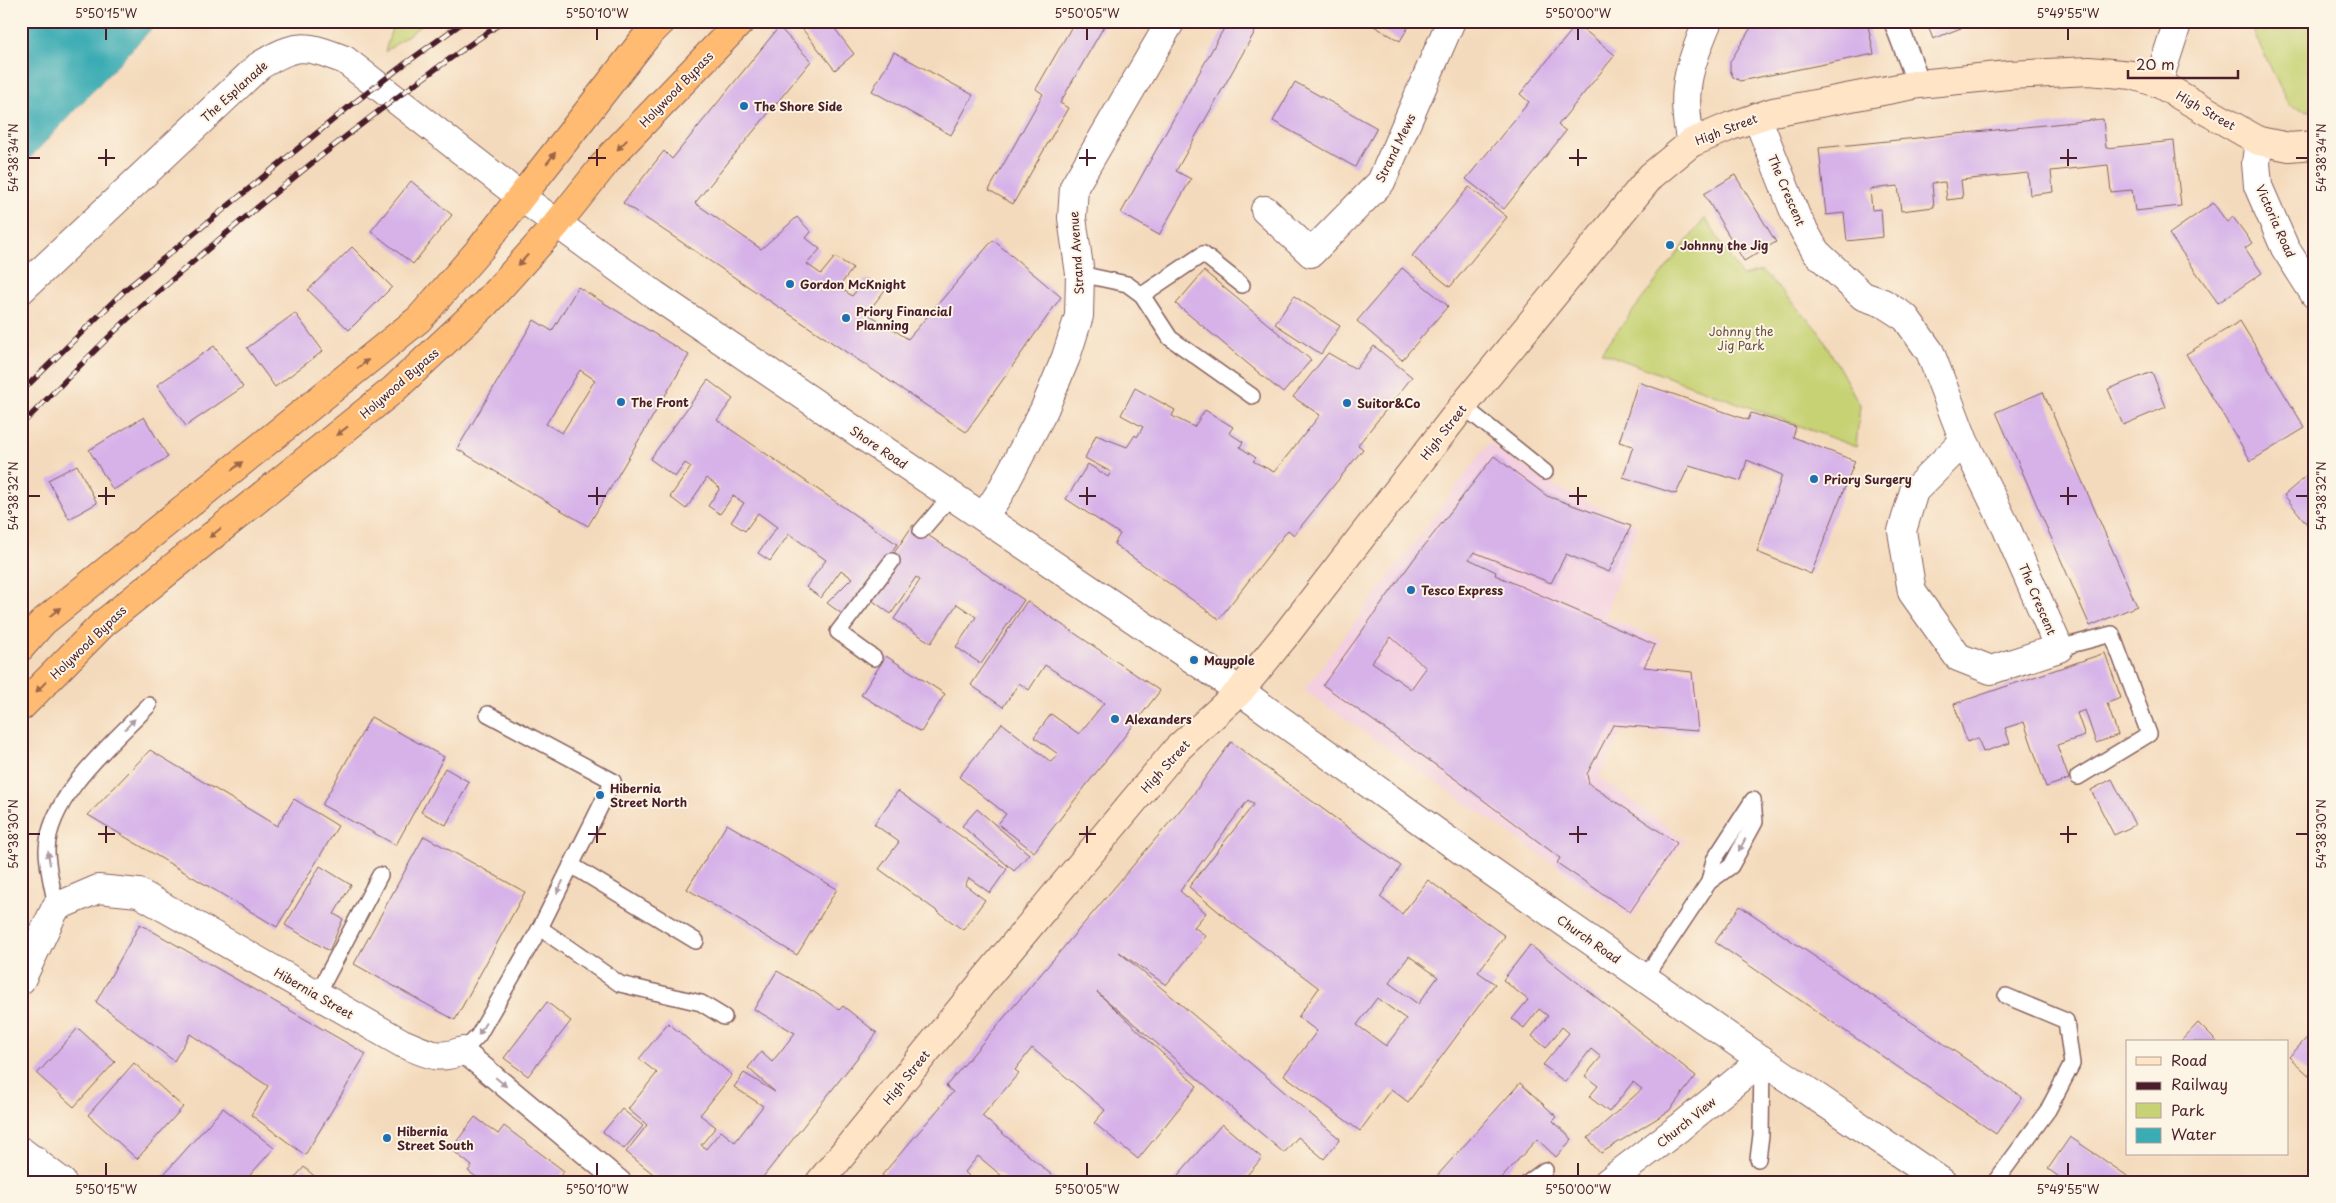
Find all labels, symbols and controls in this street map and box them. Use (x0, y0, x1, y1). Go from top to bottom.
text: 5°50'15"W (75, 4, 138, 22)
text: 5°50'10"W (566, 4, 629, 22)
text: 5°50'05"W (1054, 4, 1120, 22)
text: 5°50'00"W (1545, 4, 1612, 22)
text: 5°49'55"W (2037, 4, 2100, 22)
street label: Holywood Bypass (635, 47, 717, 131)
scale bar (2128, 48, 2238, 80)
text: 20 m (2136, 52, 2175, 75)
street label: The Esplanade (197, 56, 272, 126)
street label: High Street (2173, 86, 2239, 134)
place label: The Shore Side (754, 97, 843, 115)
marker: The Shore Side (738, 100, 750, 112)
street label: High Street (1692, 109, 1760, 149)
street label: Strand Mews (1371, 110, 1420, 185)
text: 54°38'34"N (4, 123, 22, 193)
text: 54°38'34"N (2312, 123, 2330, 193)
one-way arrow (616, 139, 628, 151)
street label: The Crescent (1764, 151, 1810, 229)
one-way arrow (546, 152, 557, 165)
street label: Victoria Road (2252, 182, 2300, 260)
street label: Strand Avenue (1064, 210, 1088, 295)
place label: Johnny the Jig (1680, 236, 1768, 254)
marker: Johnny the Jig (1664, 239, 1676, 251)
one-way arrow (517, 254, 529, 266)
place label: Gordon McKnight (800, 275, 906, 293)
marker: Gordon McKnight (784, 278, 796, 290)
place label: Priory Financial Planning (856, 302, 952, 334)
marker: Priory Financial Planning (840, 312, 852, 324)
park label: Johnny the Jig Park (1709, 322, 1773, 354)
street label: Holywood Bypass (355, 343, 443, 422)
one-way arrow (356, 359, 369, 370)
place label: The Front (631, 393, 689, 411)
place label: Suitor&Co (1357, 394, 1420, 412)
marker: The Front (615, 396, 627, 408)
marker: Suitor&Co (1341, 397, 1353, 409)
street label: High Street (1416, 401, 1470, 463)
street label: Shore Road (847, 421, 911, 473)
one-way arrow (335, 426, 348, 437)
text: 54°38'32"N (4, 461, 22, 531)
one-way arrow (230, 461, 243, 472)
text: 54°38'32"N (2312, 461, 2330, 531)
place label: Priory Surgery (1824, 470, 1912, 488)
marker: Priory Surgery (1808, 473, 1820, 485)
one-way arrow (209, 528, 222, 539)
street label: The Crescent (2015, 560, 2061, 638)
place label: Tesco Express (1421, 581, 1503, 599)
marker: Tesco Express (1405, 584, 1417, 596)
street label: Holywood Bypass (46, 601, 130, 683)
one-way arrow (48, 606, 61, 617)
place label: Maypole (1204, 651, 1255, 669)
marker: Maypole (1188, 654, 1200, 666)
one-way arrow (35, 681, 47, 693)
place label: Alexanders (1124, 710, 1192, 728)
marker: Alexanders (1109, 713, 1121, 725)
one-way arrow (124, 719, 136, 731)
street label: High Street (1136, 736, 1194, 796)
place label: Hibernia Street North (610, 779, 687, 811)
marker: Hibernia Street North (594, 789, 606, 801)
text: 54°38'30"N (4, 799, 22, 869)
text: 54°38'30"N (2312, 799, 2330, 869)
one-way arrow (1738, 838, 1746, 853)
one-way arrow (44, 850, 52, 866)
one-way arrow (556, 880, 564, 894)
street label: Church Road (1553, 910, 1625, 968)
street label: Hibernia Street (271, 963, 357, 1023)
one-way arrow (477, 1023, 486, 1036)
legend (2126, 1040, 2288, 1156)
street label: High Street (878, 1046, 934, 1108)
text: Road (2171, 1048, 2207, 1071)
text: Railway (2171, 1072, 2228, 1095)
one-way arrow (494, 1077, 507, 1088)
street label: Church View (1652, 1092, 1720, 1152)
text: Park (2171, 1098, 2205, 1121)
place label: Hibernia Street South (397, 1122, 474, 1154)
text: Water (2171, 1122, 2216, 1145)
marker: Hibernia Street South (381, 1132, 393, 1144)
text: 5°50'15"W (75, 1180, 138, 1198)
text: 5°50'10"W (566, 1180, 629, 1198)
text: 5°50'05"W (1054, 1180, 1120, 1198)
text: 5°50'00"W (1545, 1180, 1612, 1198)
text: 5°49'55"W (2037, 1180, 2100, 1198)

